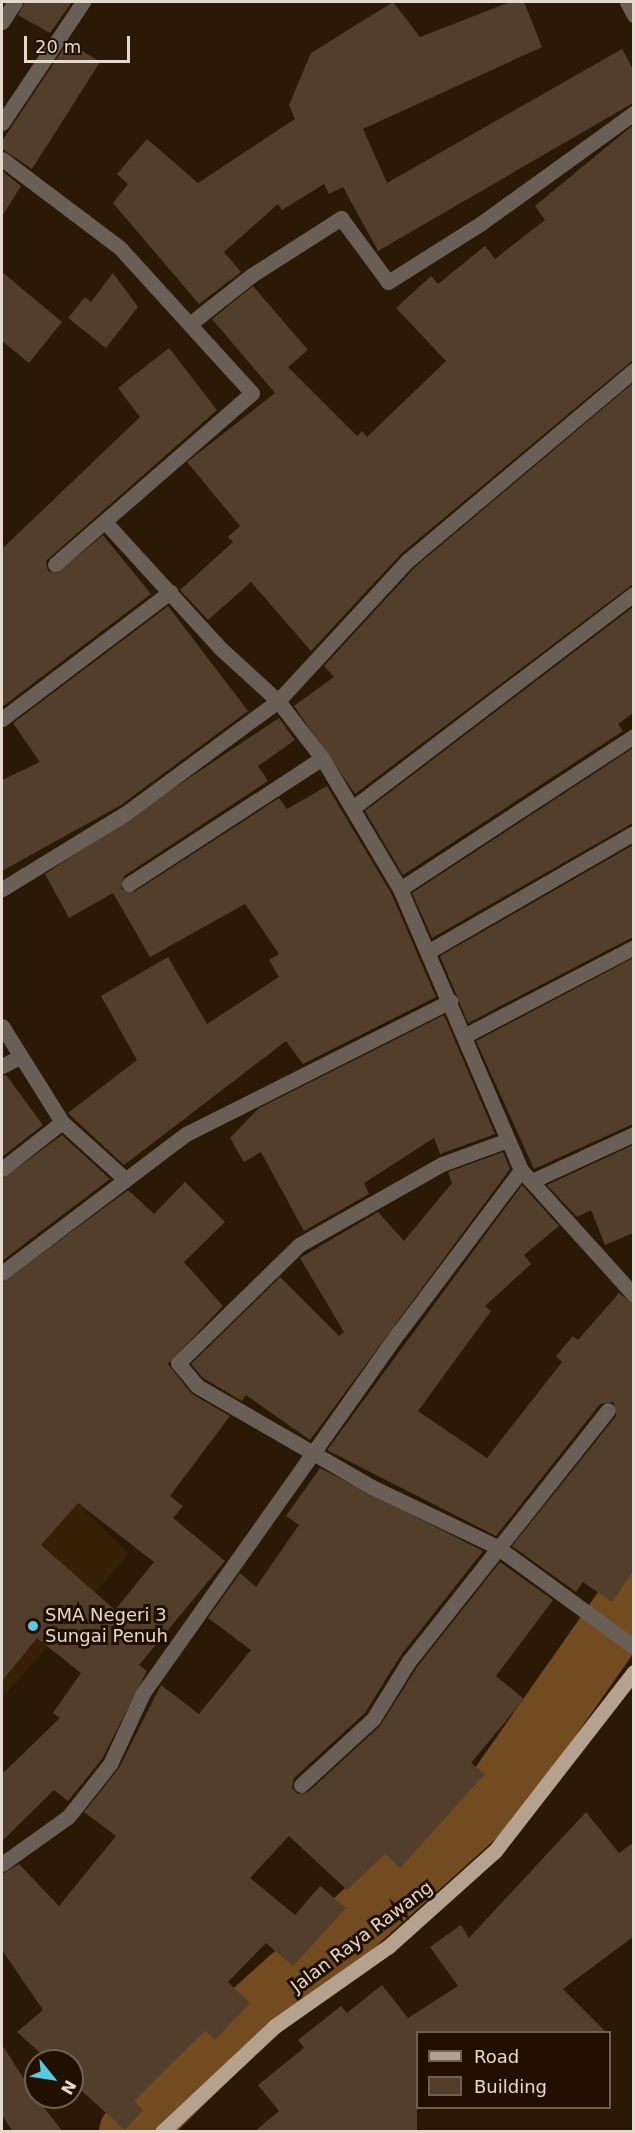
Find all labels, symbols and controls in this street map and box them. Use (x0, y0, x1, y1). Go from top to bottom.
scale bar (27, 24, 134, 62)
text: 20 m (35, 36, 81, 57)
place label: SMA Negeri 3 Sungai Penuh (45, 1605, 168, 1648)
marker: SMA Negeri 3 Sungai Penuh (26, 1619, 40, 1633)
street label: Jalan Raya Rawang (287, 1877, 437, 1997)
legend (416, 2031, 611, 2109)
text: Road (474, 2046, 519, 2067)
north arrow (24, 2049, 84, 2109)
text: Building (474, 2076, 547, 2097)
text: N (57, 2077, 80, 2098)

